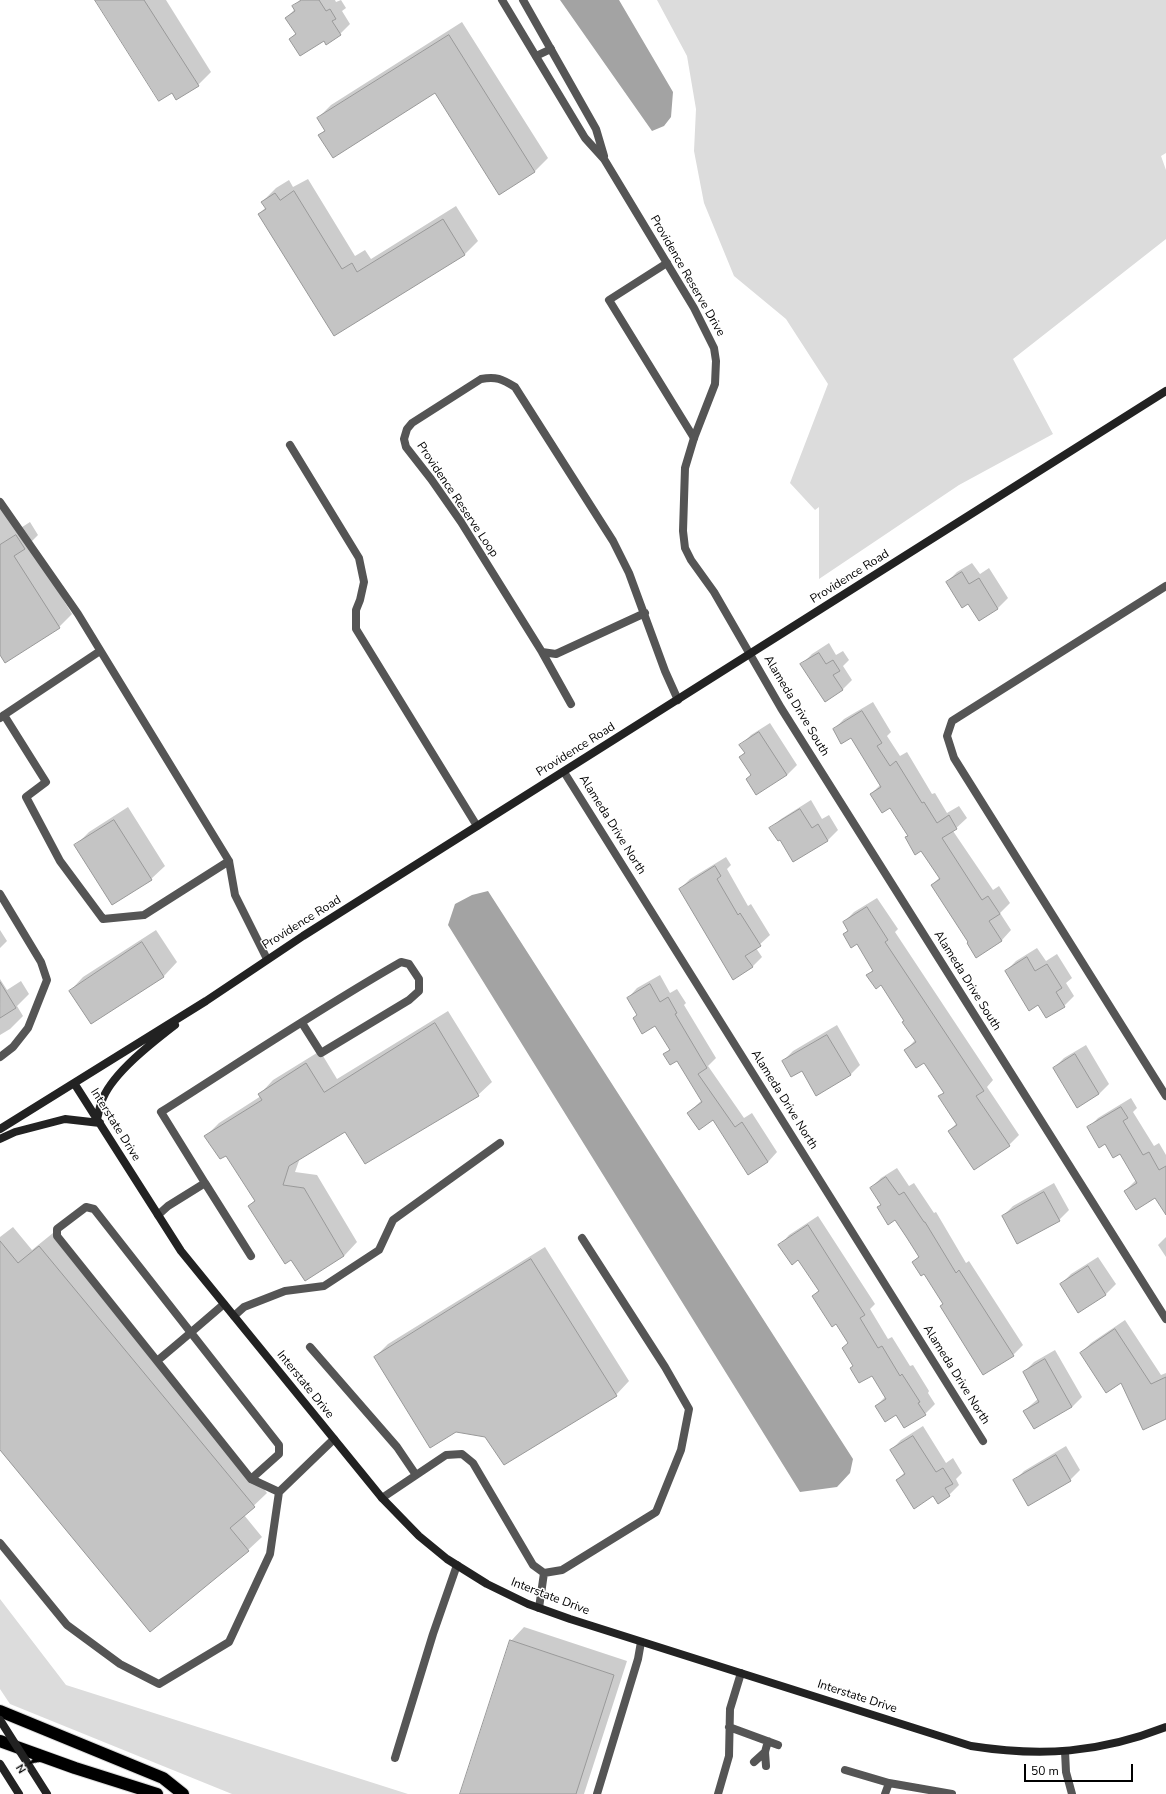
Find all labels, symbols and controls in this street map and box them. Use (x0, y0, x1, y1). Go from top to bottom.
street label: Providence Reserve Drive (646, 213, 728, 339)
street label: Providence Reserve Loop (413, 440, 501, 560)
street label: Providence Road (808, 547, 892, 607)
street label: Alameda Drive South (760, 653, 832, 759)
street label: Providence Road (534, 720, 618, 780)
street label: Alameda Drive North (576, 773, 648, 877)
street label: Providence Road (260, 893, 344, 953)
street label: Alameda Drive South (930, 928, 1004, 1034)
street label: Alameda Drive North (748, 1048, 820, 1152)
street label: Interstate Drive (87, 1086, 143, 1164)
street label: Alameda Drive North (920, 1323, 992, 1427)
street label: Interstate Drive (273, 1348, 337, 1422)
street label: Interstate Drive (509, 1575, 591, 1619)
street label: Interstate Drive (815, 1677, 899, 1717)
north arrow (12, 1742, 52, 1782)
scale bar (1026, 1756, 1135, 1782)
text: N (13, 1761, 30, 1776)
text: 50 m (1031, 1763, 1059, 1779)

